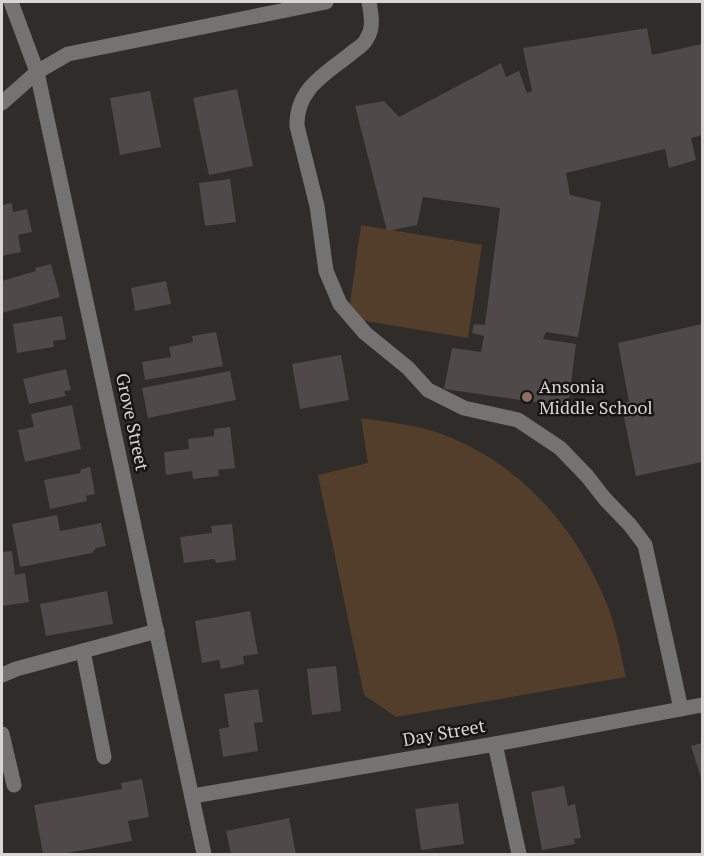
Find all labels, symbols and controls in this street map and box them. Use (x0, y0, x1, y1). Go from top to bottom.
street label: Grove Street (111, 371, 155, 473)
place label: Ansonia Middle School (539, 374, 653, 419)
marker: Ansonia Middle School (520, 390, 534, 404)
street label: Day Street (401, 713, 487, 751)

